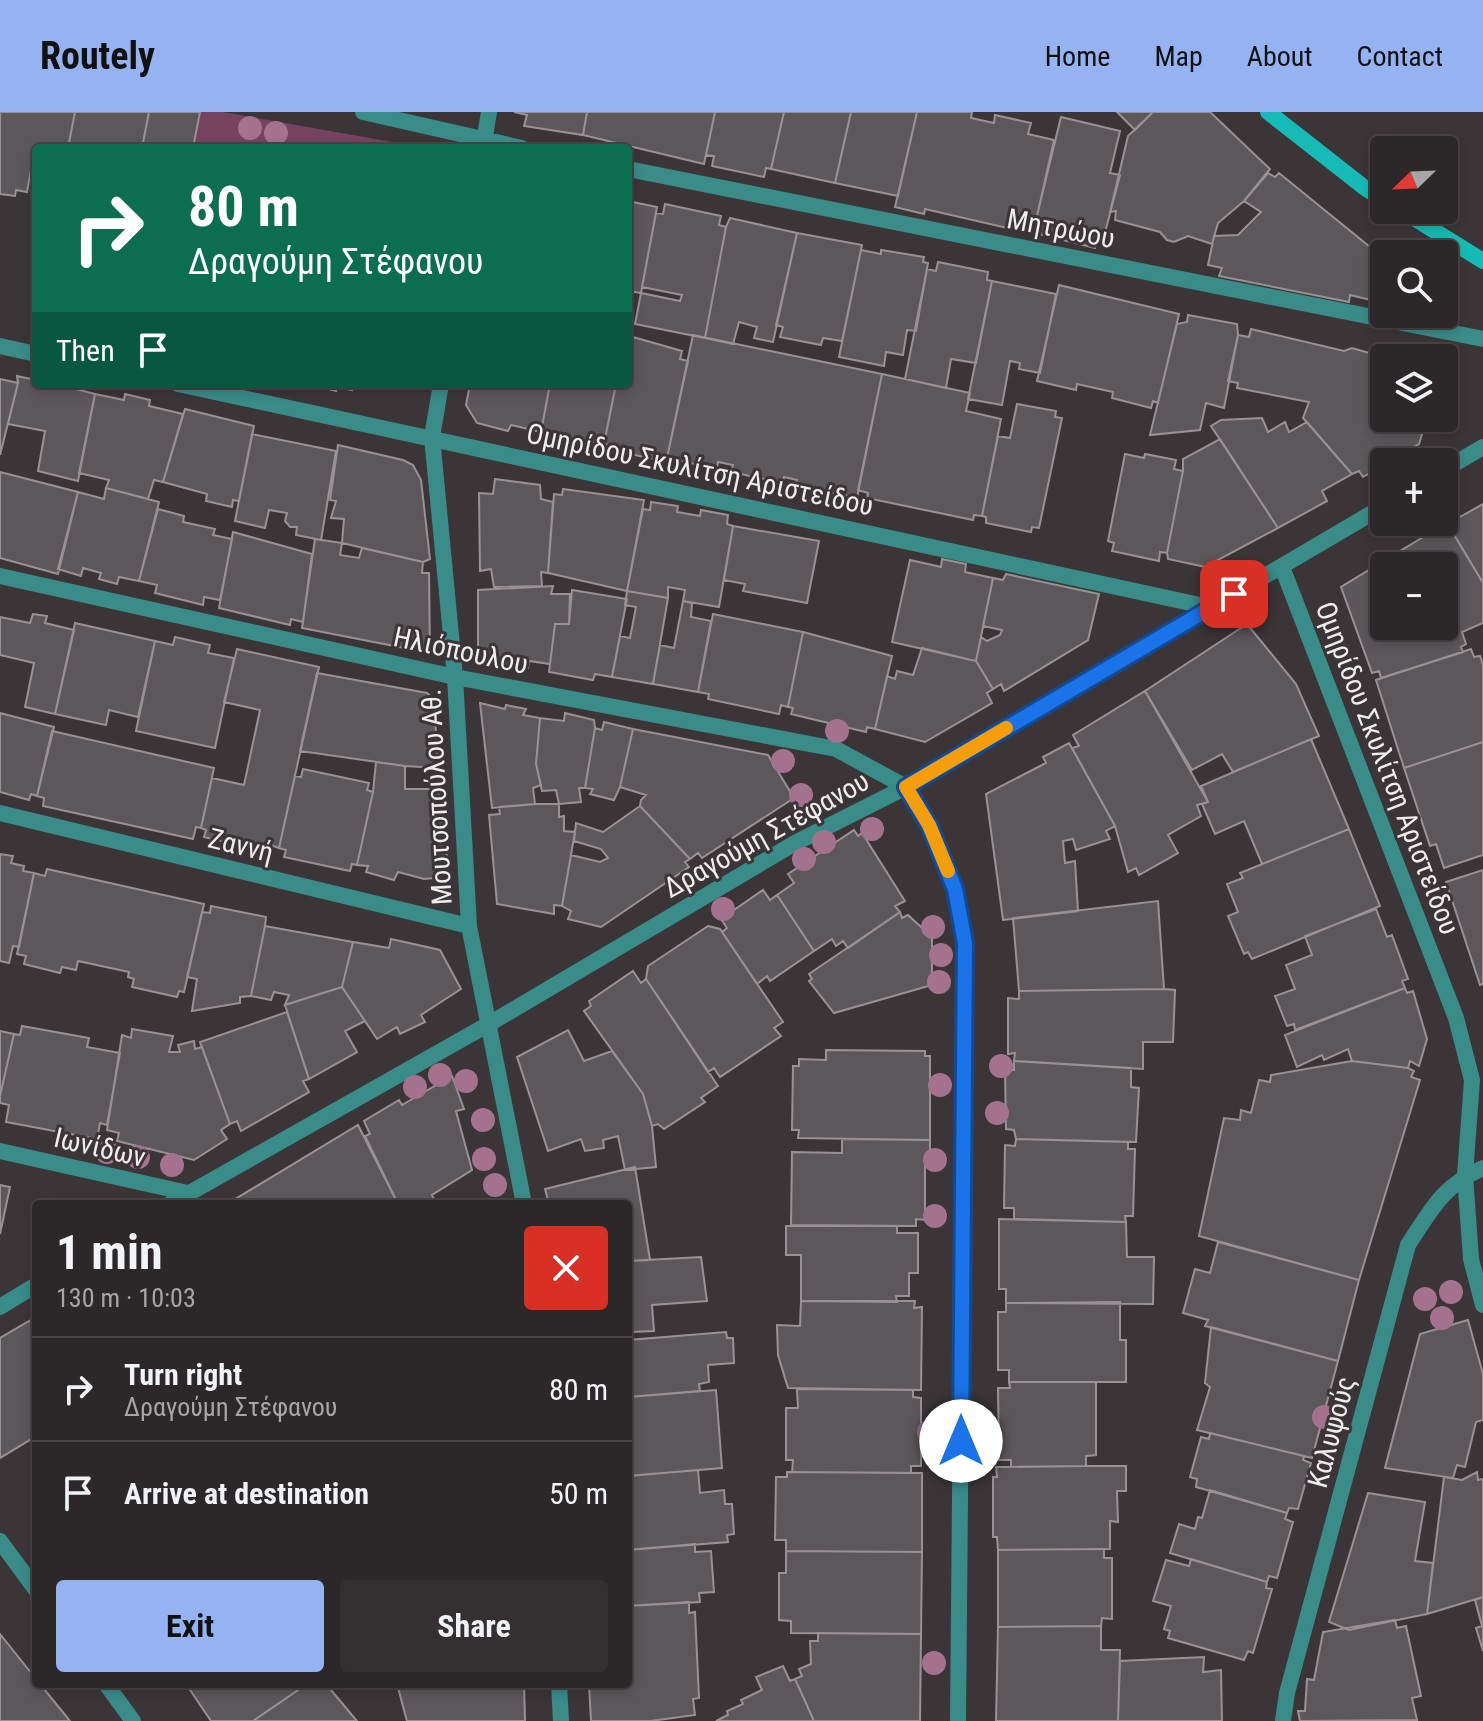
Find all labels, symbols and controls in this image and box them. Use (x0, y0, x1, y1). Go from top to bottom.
text: Routely (40, 34, 155, 78)
text: Home (1045, 40, 1110, 73)
text: Map (1154, 40, 1203, 73)
text: About (1247, 40, 1313, 73)
text: Contact (1357, 40, 1443, 73)
north arrow (1370, 136, 1458, 224)
map controls (1370, 136, 1458, 640)
text: 80 m (188, 174, 299, 240)
icon: right (56, 176, 160, 280)
street label: Μητρώου (1004, 202, 1118, 255)
button: search (1370, 240, 1458, 328)
text: Δραγούμη Στέφανου (188, 241, 483, 283)
icon: arrive (131, 328, 175, 372)
text: Then (56, 333, 115, 368)
button: layers (1370, 344, 1458, 432)
street label: Ομηρίδου Σκυλίτση Αριστείδου (524, 417, 876, 522)
button: + (1370, 448, 1458, 536)
button: − (1370, 552, 1458, 640)
pin (1200, 560, 1268, 628)
icon: arrive (1212, 572, 1256, 616)
street label: Ομηρίδου Σκυλίτση Αριστείδου (1309, 597, 1466, 939)
street label: Ηλιόπουλου (391, 620, 531, 681)
street label: Μουτσοπούλου Αθ. (414, 688, 459, 906)
street label: Δραγούμη Στέφανου (658, 764, 875, 905)
street label: Ζαννή (205, 821, 277, 869)
street label: Ιωνίδων (51, 1121, 149, 1174)
text: 1 min (56, 1224, 163, 1281)
button: close (524, 1226, 608, 1310)
text: 130 m · 10:03 (56, 1283, 196, 1313)
text: Turn right (124, 1357, 242, 1392)
icon: right (56, 1367, 100, 1411)
text: 80 m (549, 1372, 608, 1407)
street label: Καλυψούς (1301, 1373, 1362, 1491)
text: Δραγούμη Στέφανου (124, 1392, 337, 1422)
position arrow (919, 1399, 1003, 1483)
icon: arrive (56, 1471, 100, 1515)
text: Arrive at destination (124, 1476, 369, 1511)
text: 50 m (549, 1476, 608, 1511)
button: Exit (56, 1580, 324, 1672)
button: Share (340, 1580, 608, 1672)

